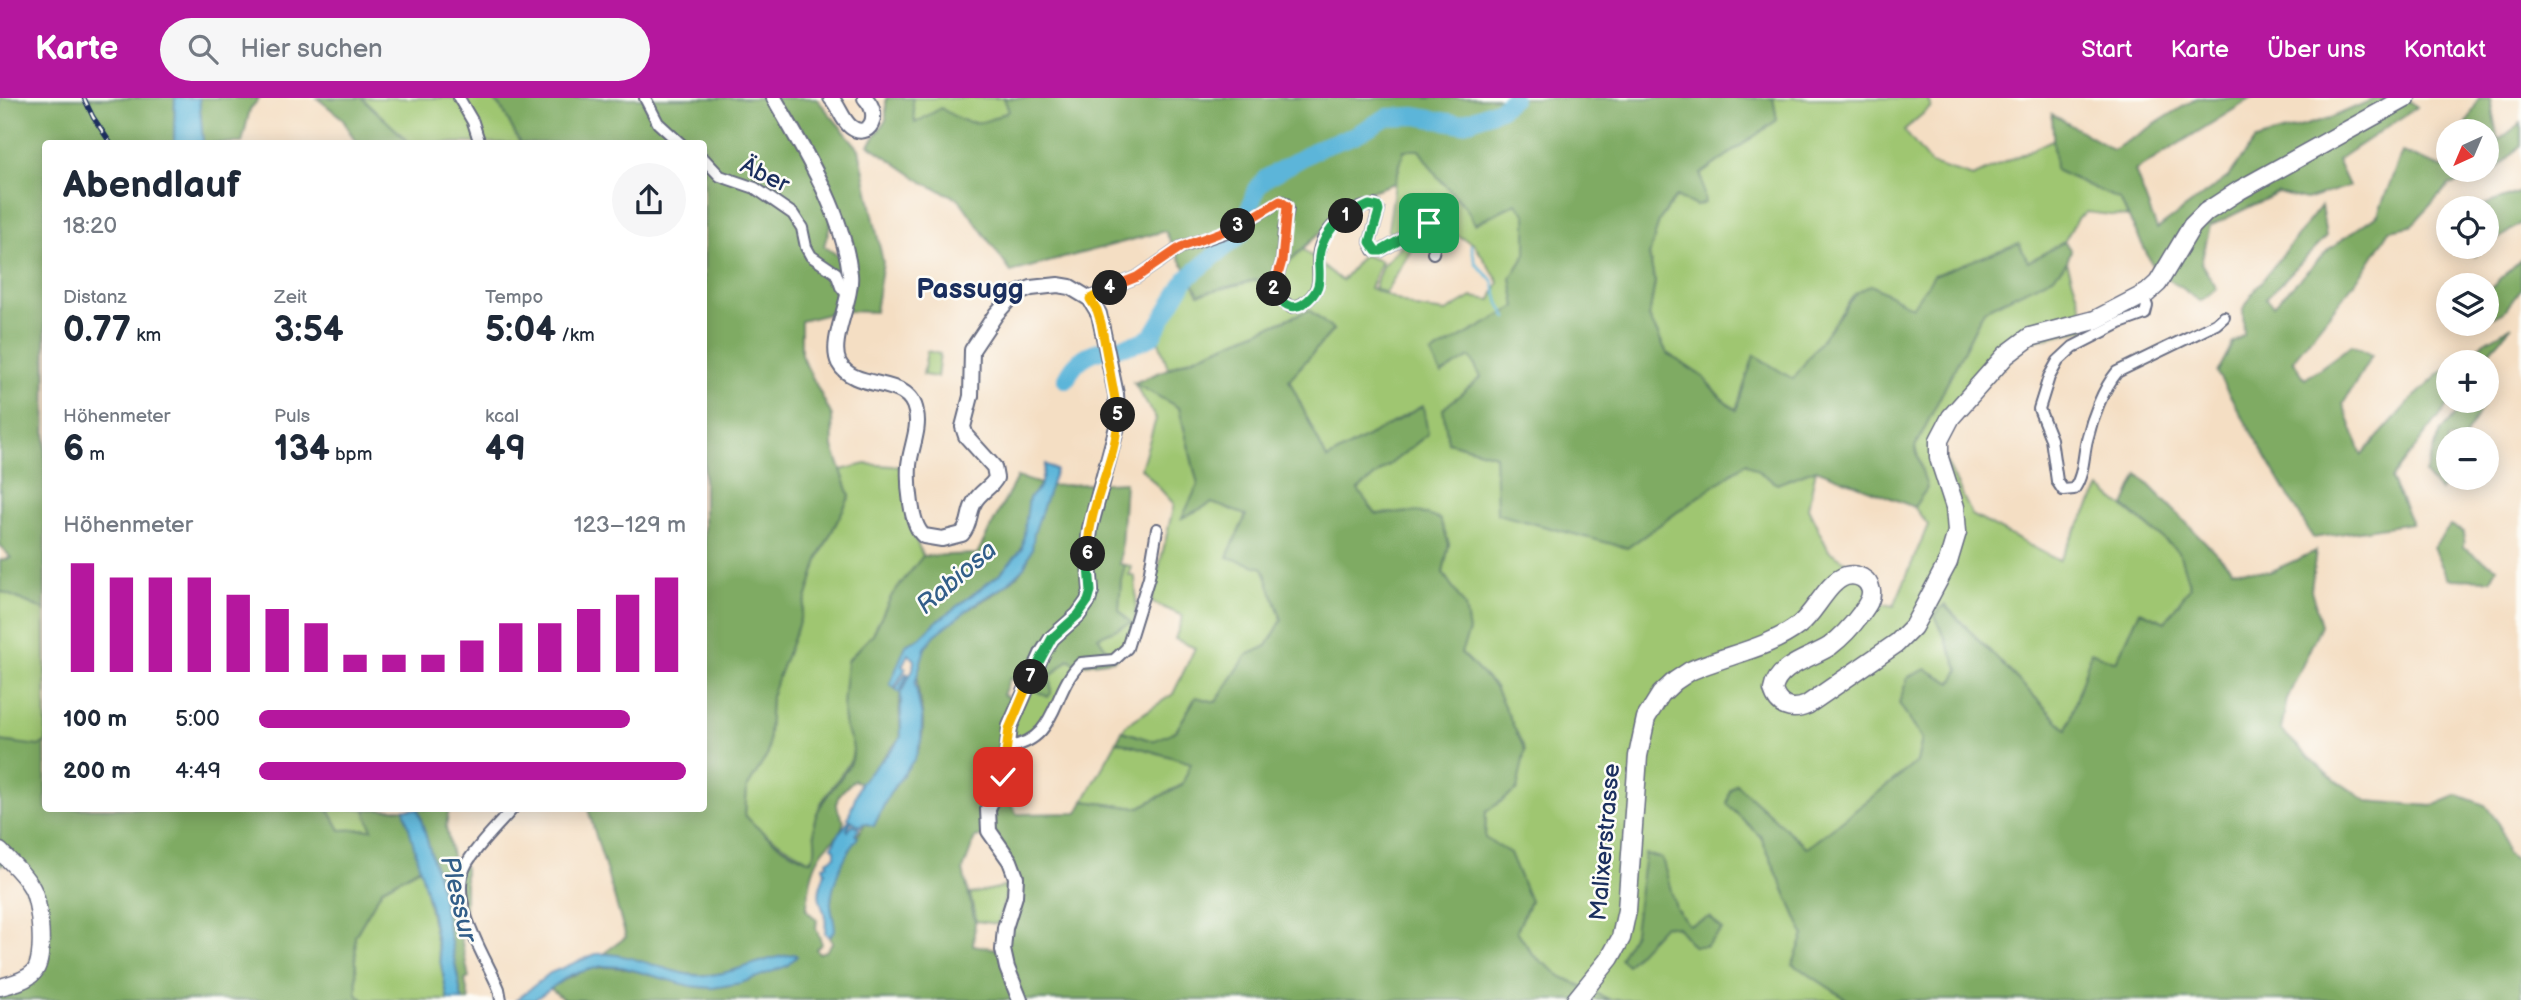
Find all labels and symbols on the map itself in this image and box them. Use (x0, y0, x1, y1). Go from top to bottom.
north arrow (2436, 119, 2499, 182)
street label: Äber (736, 151, 795, 199)
pin (1399, 193, 1459, 253)
pin: 1 (1328, 198, 1364, 234)
pin: 3 (1220, 208, 1256, 244)
pin: 4 (1092, 270, 1128, 306)
pin: 2 (1256, 272, 1292, 306)
district label: Passugg (916, 273, 1024, 306)
pin: 5 (1100, 398, 1136, 432)
water label: Rabiosa (911, 535, 1003, 621)
pin: 6 (1070, 536, 1106, 572)
pin: 7 (1014, 660, 1048, 694)
pin (973, 747, 1033, 807)
street label: Malixerstrasse (1584, 762, 1626, 922)
water label: Plessur (433, 853, 483, 947)

